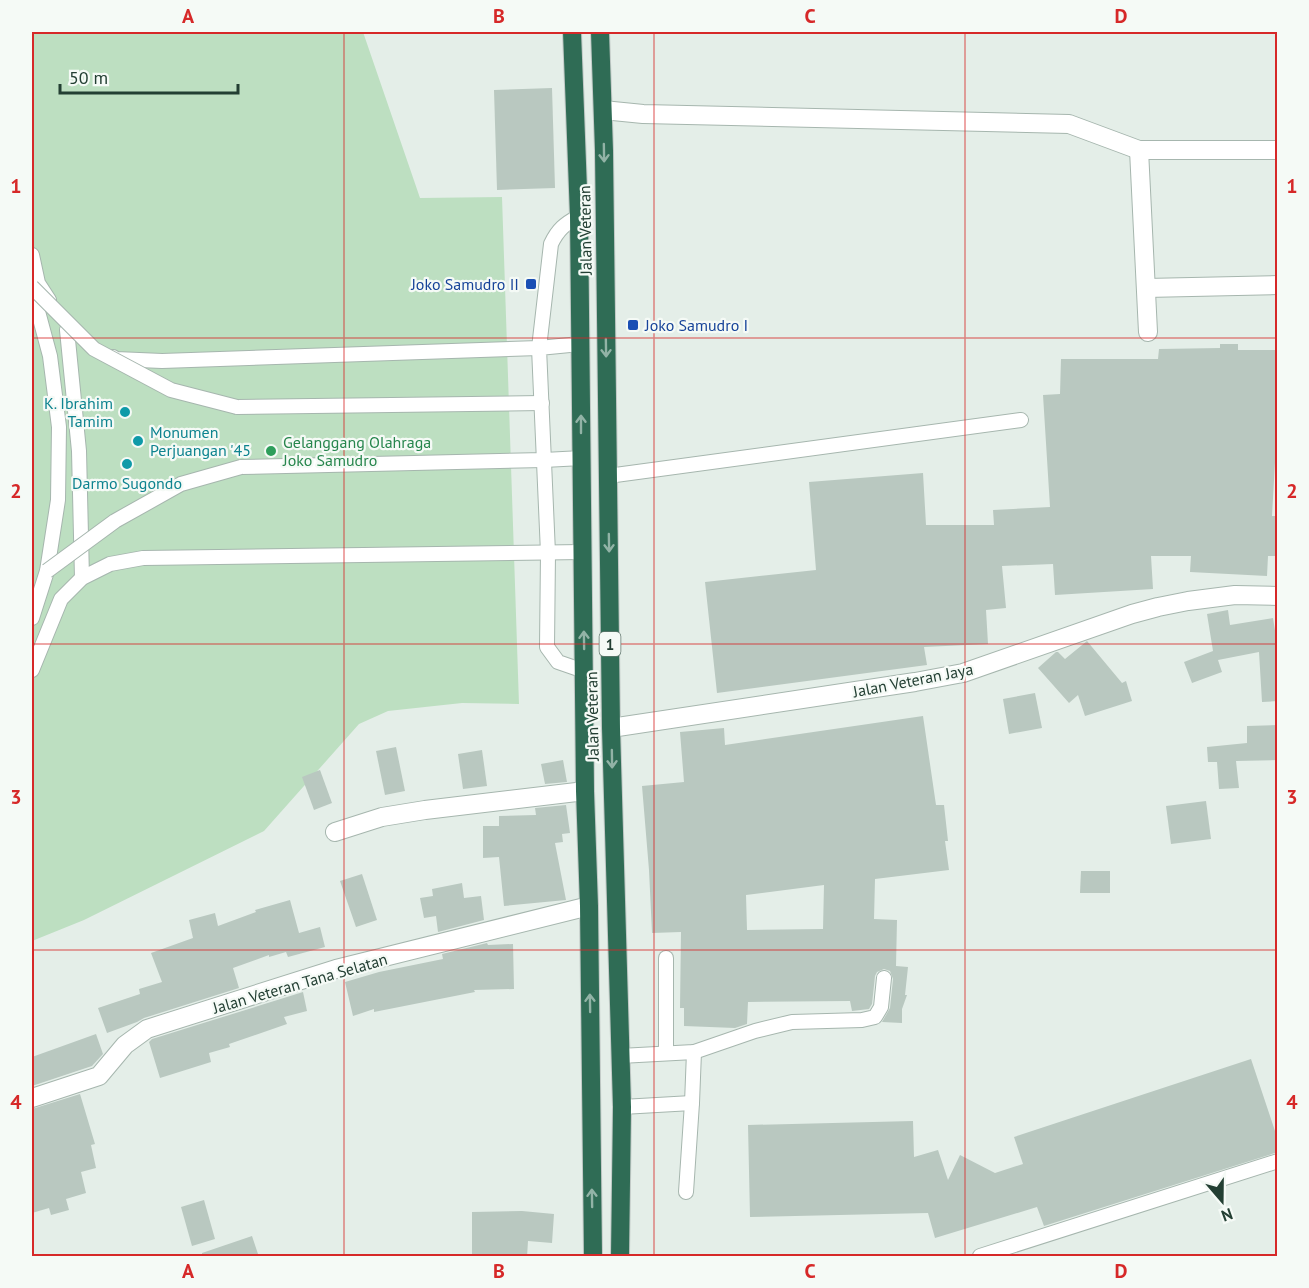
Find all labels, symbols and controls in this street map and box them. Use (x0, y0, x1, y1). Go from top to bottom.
text: A (182, 3, 195, 29)
text: B (493, 3, 505, 29)
text: C (804, 3, 816, 29)
text: D (1115, 3, 1128, 29)
scale bar (60, 57, 238, 95)
text: 50 m (69, 66, 108, 89)
one-way arrow (598, 142, 610, 162)
text: 1 (10, 173, 22, 199)
text: 1 (1286, 173, 1298, 199)
street label: Jalan Veteran (574, 185, 596, 276)
place label: Joko Samudro II (410, 274, 519, 294)
marker: Joko Samudro II (524, 277, 538, 291)
place label: Joko Samudro I (644, 315, 748, 335)
marker: Joko Samudro I (626, 318, 640, 332)
one-way arrow (600, 337, 612, 357)
place label: K. Ibrahim Tamim (44, 393, 113, 431)
marker: K. Ibrahim Tamim (118, 405, 132, 419)
one-way arrow (576, 415, 587, 435)
place label: Monumen Perjuangan '45 (150, 422, 251, 460)
place label: Gelanggang Olahraga Joko Samudro (282, 432, 431, 470)
marker: Monumen Perjuangan '45 (131, 434, 145, 448)
marker: Gelanggang Olahraga Joko Samudro (264, 444, 278, 458)
marker: Darmo Sugondo (120, 457, 134, 471)
place label: Darmo Sugondo (72, 473, 182, 493)
text: 2 (10, 478, 22, 504)
text: 2 (1286, 478, 1298, 504)
one-way arrow (603, 532, 615, 552)
one-way arrow (578, 631, 590, 651)
road number: 1 (600, 632, 620, 656)
street label: Jalan Veteran Jaya (850, 659, 975, 702)
street label: Jalan Veteran (581, 671, 603, 762)
one-way arrow (606, 748, 618, 768)
text: 3 (10, 784, 22, 810)
text: 3 (1286, 784, 1298, 810)
street label: Jalan Veteran Tana Selatan (209, 948, 390, 1018)
one-way arrow (584, 994, 596, 1014)
text: 4 (10, 1089, 22, 1115)
text: 4 (1286, 1089, 1298, 1115)
north arrow (1192, 1171, 1252, 1231)
one-way arrow (586, 1189, 598, 1209)
text: N (1219, 1204, 1235, 1226)
text: A (182, 1258, 195, 1284)
text: B (493, 1258, 505, 1284)
text: C (804, 1258, 816, 1284)
text: D (1115, 1258, 1128, 1284)

